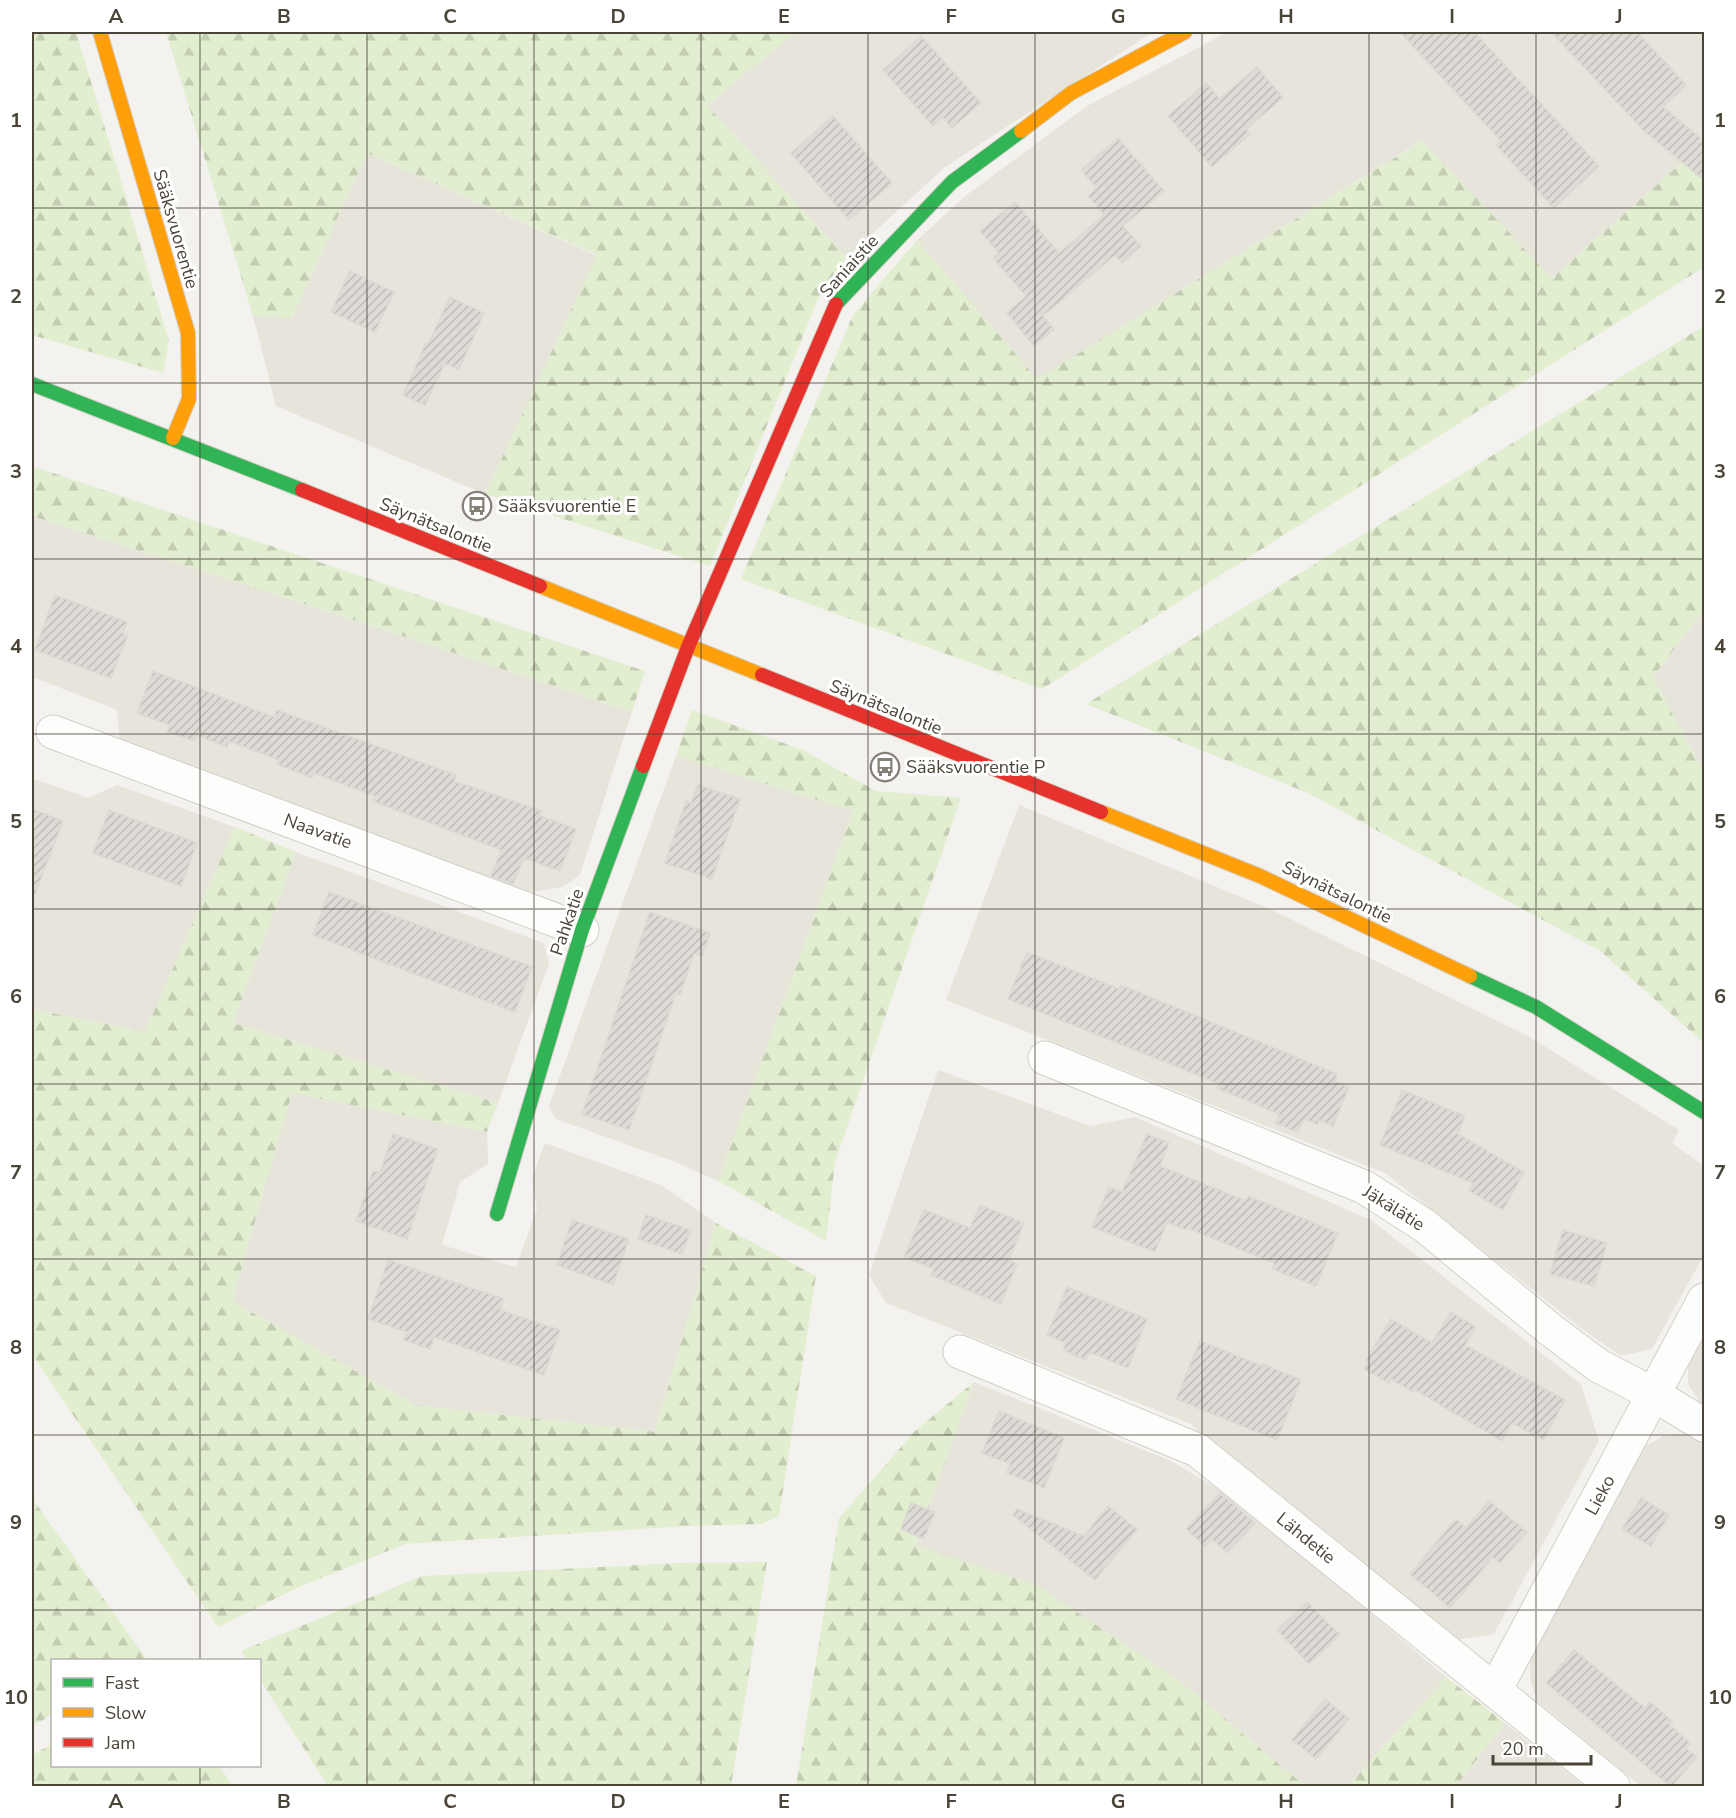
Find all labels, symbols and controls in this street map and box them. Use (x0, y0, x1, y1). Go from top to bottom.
text: A (109, 3, 124, 30)
text: B (277, 3, 291, 30)
text: C (443, 3, 457, 30)
text: D (610, 3, 626, 30)
text: E (778, 3, 790, 30)
text: F (945, 3, 957, 30)
text: G (1111, 3, 1125, 30)
text: H (1278, 3, 1294, 30)
text: I (1449, 3, 1455, 30)
text: J (1614, 3, 1623, 30)
text: 1 (10, 107, 22, 134)
text: 1 (1714, 107, 1726, 134)
street label: Sääksvuorentie (148, 167, 204, 291)
street label: Saniaistie (814, 229, 884, 303)
text: 2 (10, 283, 22, 310)
text: 2 (1714, 283, 1726, 310)
text: 3 (10, 458, 22, 485)
text: 3 (1714, 458, 1726, 485)
bus stop icon: Sääksvuorentie E (461, 490, 493, 522)
street label: Säynätsalontie (376, 491, 496, 559)
place label: Sääksvuorentie E (498, 494, 636, 518)
text: 4 (10, 633, 22, 660)
text: 4 (1714, 633, 1726, 660)
street label: Säynätsalontie (826, 673, 946, 741)
bus stop icon: Sääksvuorentie P (869, 751, 901, 783)
place label: Sääksvuorentie P (906, 755, 1045, 779)
text: 5 (10, 808, 22, 835)
street label: Naavatie (281, 808, 355, 854)
text: 5 (1714, 808, 1726, 835)
street label: Säynätsalontie (1278, 855, 1396, 929)
street label: Pahkatie (544, 885, 590, 959)
text: 6 (10, 983, 22, 1010)
text: 6 (1714, 983, 1726, 1010)
text: 7 (10, 1159, 22, 1186)
text: 7 (1714, 1159, 1726, 1186)
street label: Jäkälätie (1358, 1179, 1430, 1236)
text: 8 (10, 1334, 22, 1361)
text: 8 (1714, 1334, 1726, 1361)
street label: Lieko (1579, 1471, 1621, 1519)
street label: Lähdetie (1271, 1507, 1341, 1569)
text: 9 (10, 1509, 22, 1536)
text: 9 (1714, 1509, 1726, 1536)
legend (51, 1659, 261, 1767)
text: Fast (105, 1671, 140, 1695)
text: 10 (4, 1684, 28, 1711)
text: 10 (1708, 1684, 1732, 1711)
text: Slow (105, 1701, 146, 1725)
scale bar (1493, 1728, 1590, 1766)
text: Jam (104, 1731, 136, 1755)
text: 20 m (1502, 1737, 1544, 1761)
text: A (109, 1788, 124, 1815)
text: B (277, 1788, 291, 1815)
text: C (443, 1788, 457, 1815)
text: D (610, 1788, 626, 1815)
text: E (778, 1788, 790, 1815)
text: F (945, 1788, 957, 1815)
text: G (1111, 1788, 1125, 1815)
text: H (1278, 1788, 1294, 1815)
text: I (1449, 1788, 1455, 1815)
text: J (1614, 1788, 1623, 1815)

